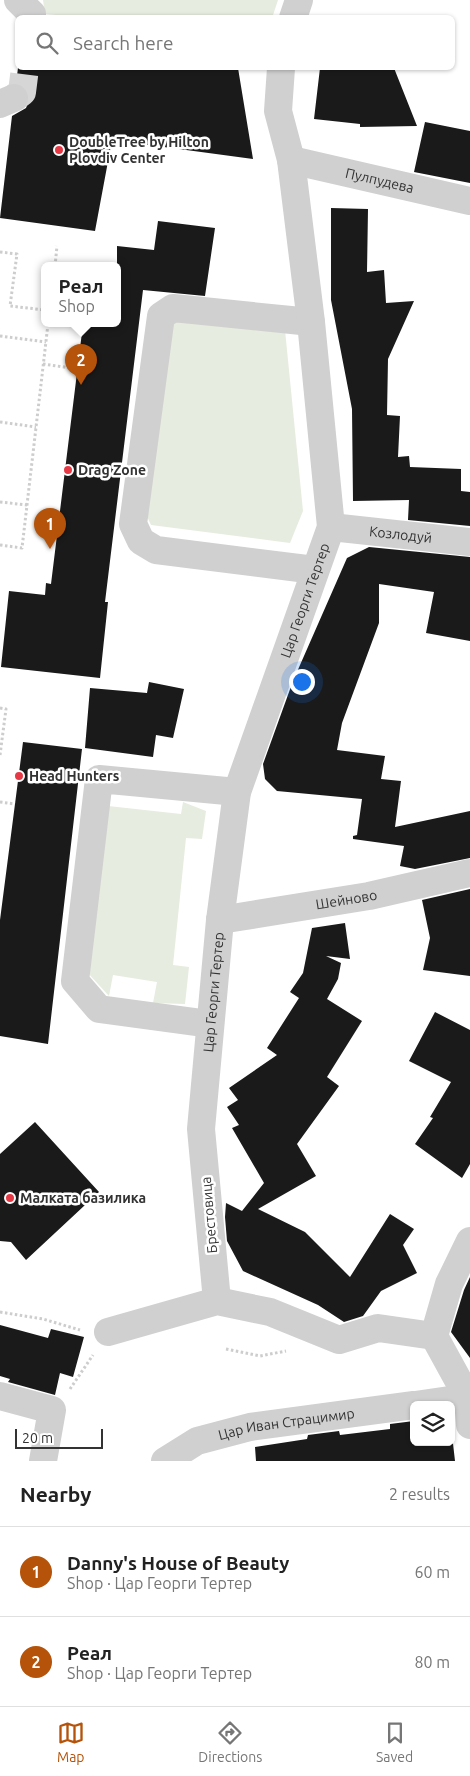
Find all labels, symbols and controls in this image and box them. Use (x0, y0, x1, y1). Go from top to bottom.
search box (15, 15, 455, 70)
icon: search (33, 29, 61, 57)
text: Search here (73, 32, 173, 54)
place label: DoubleTree by Hilton Plovdiv Center (69, 134, 209, 166)
marker: DoubleTree by Hilton Plovdiv Center (53, 144, 65, 156)
street label: Пулпудева (344, 165, 416, 196)
popup (41, 262, 121, 327)
text: Реал (59, 275, 103, 297)
text: Shop (59, 297, 95, 315)
pin: 2 (65, 344, 97, 385)
place label: Drag Zone (78, 462, 146, 478)
marker: Drag Zone (62, 464, 74, 476)
pin: 1 (34, 508, 66, 549)
street label: Козлодуй (368, 523, 433, 546)
street label: Цар Георги Тертер (277, 541, 333, 660)
your location (289, 669, 315, 695)
place label: Head Hunters (29, 768, 120, 784)
marker: Head Hunters (13, 770, 25, 782)
street label: Шейново (315, 886, 379, 912)
street label: Цар Георги Тертер (200, 932, 227, 1053)
street label: Брестовица (198, 1176, 220, 1254)
place label: Малката базилика (20, 1190, 146, 1206)
marker: Малката базилика (4, 1192, 16, 1204)
map controls (410, 1401, 455, 1446)
button: layers (410, 1401, 455, 1446)
street label: Цар Иван Страцимир (217, 1405, 356, 1443)
scale bar (15, 1426, 102, 1449)
text: 20 m (22, 1430, 53, 1446)
text: Nearby (20, 1482, 91, 1506)
text: 2 results (389, 1485, 450, 1503)
text: Danny's House of Beauty (67, 1552, 289, 1574)
text: 1 (31, 1563, 41, 1581)
text: 60 m (414, 1563, 450, 1581)
text: Shop · Цар Георги Тертер (67, 1574, 252, 1592)
text: Реал (67, 1642, 112, 1664)
text: 2 (31, 1653, 41, 1671)
text: 80 m (414, 1653, 450, 1671)
text: Shop · Цар Георги Тертер (67, 1664, 252, 1682)
tab: Map (57, 1719, 85, 1765)
tab: Directions (198, 1719, 262, 1765)
tab: Saved (376, 1719, 413, 1765)

